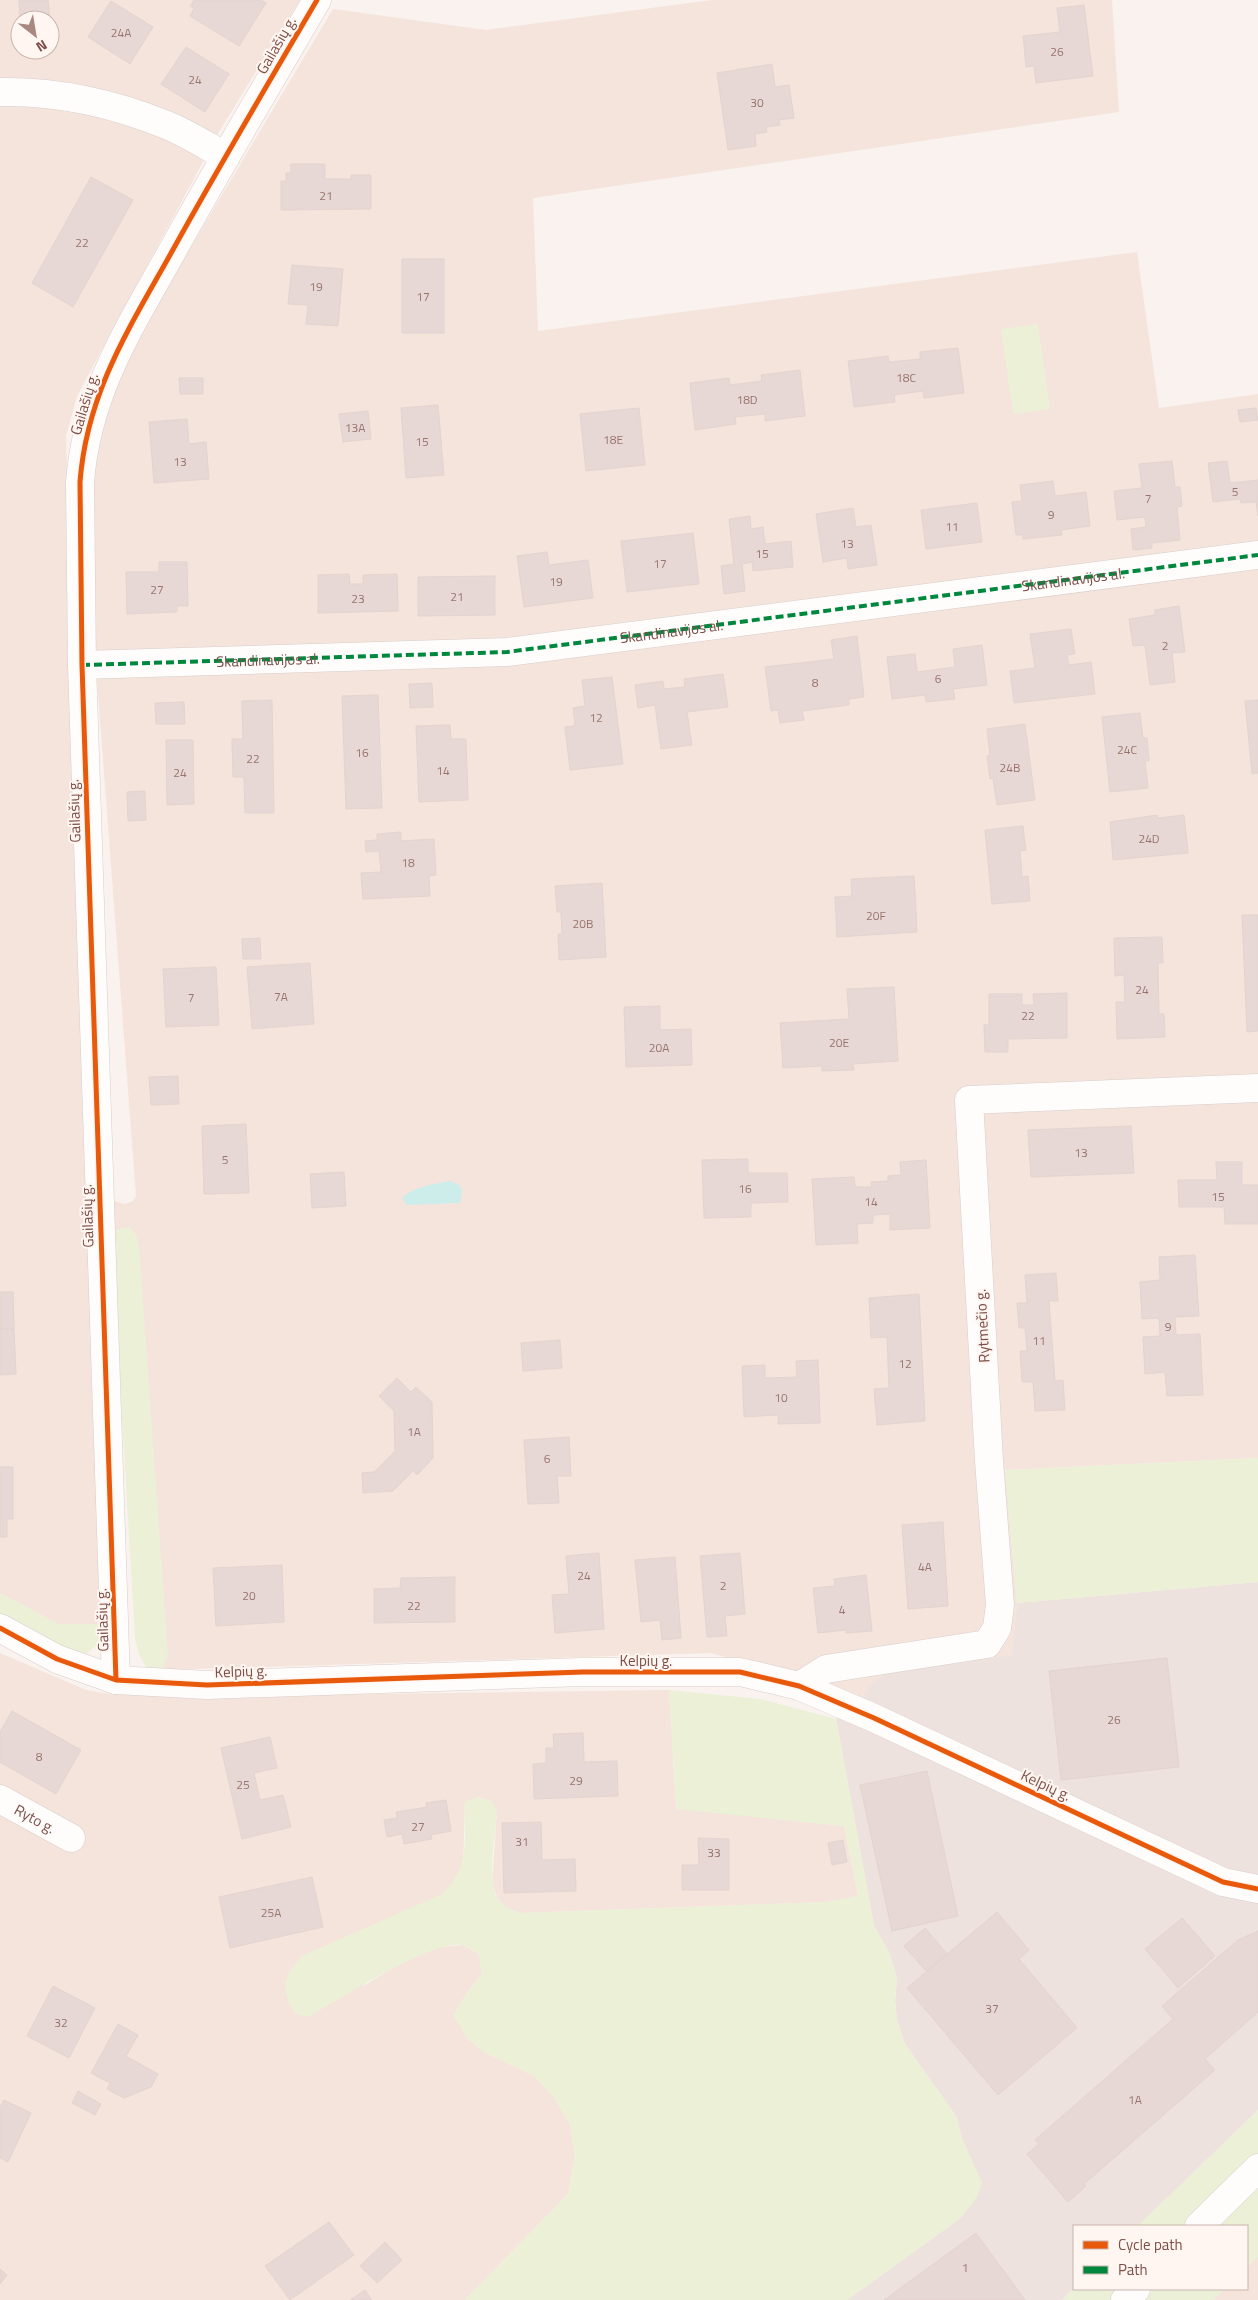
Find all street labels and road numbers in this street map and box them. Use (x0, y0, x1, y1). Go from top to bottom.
street label: Gailašių g. (250, 12, 302, 78)
street label: Gailašių g. (64, 370, 104, 438)
street label: Skandinavijos al. (1020, 561, 1126, 597)
street label: Skandinavijos al. (618, 613, 724, 649)
street label: Skandinavijos al. (216, 646, 320, 672)
street label: Gailašių g. (61, 779, 87, 843)
street label: Gailašių g. (74, 1184, 100, 1248)
street label: Rytmečio g. (969, 1289, 995, 1363)
street label: Gailašių g. (89, 1588, 115, 1652)
street label: Kelpių g. (620, 1649, 672, 1672)
street label: Kelpių g. (214, 1659, 268, 1683)
street label: Kelpių g. (1017, 1763, 1075, 1807)
street label: Ryto g. (10, 1798, 60, 1839)

